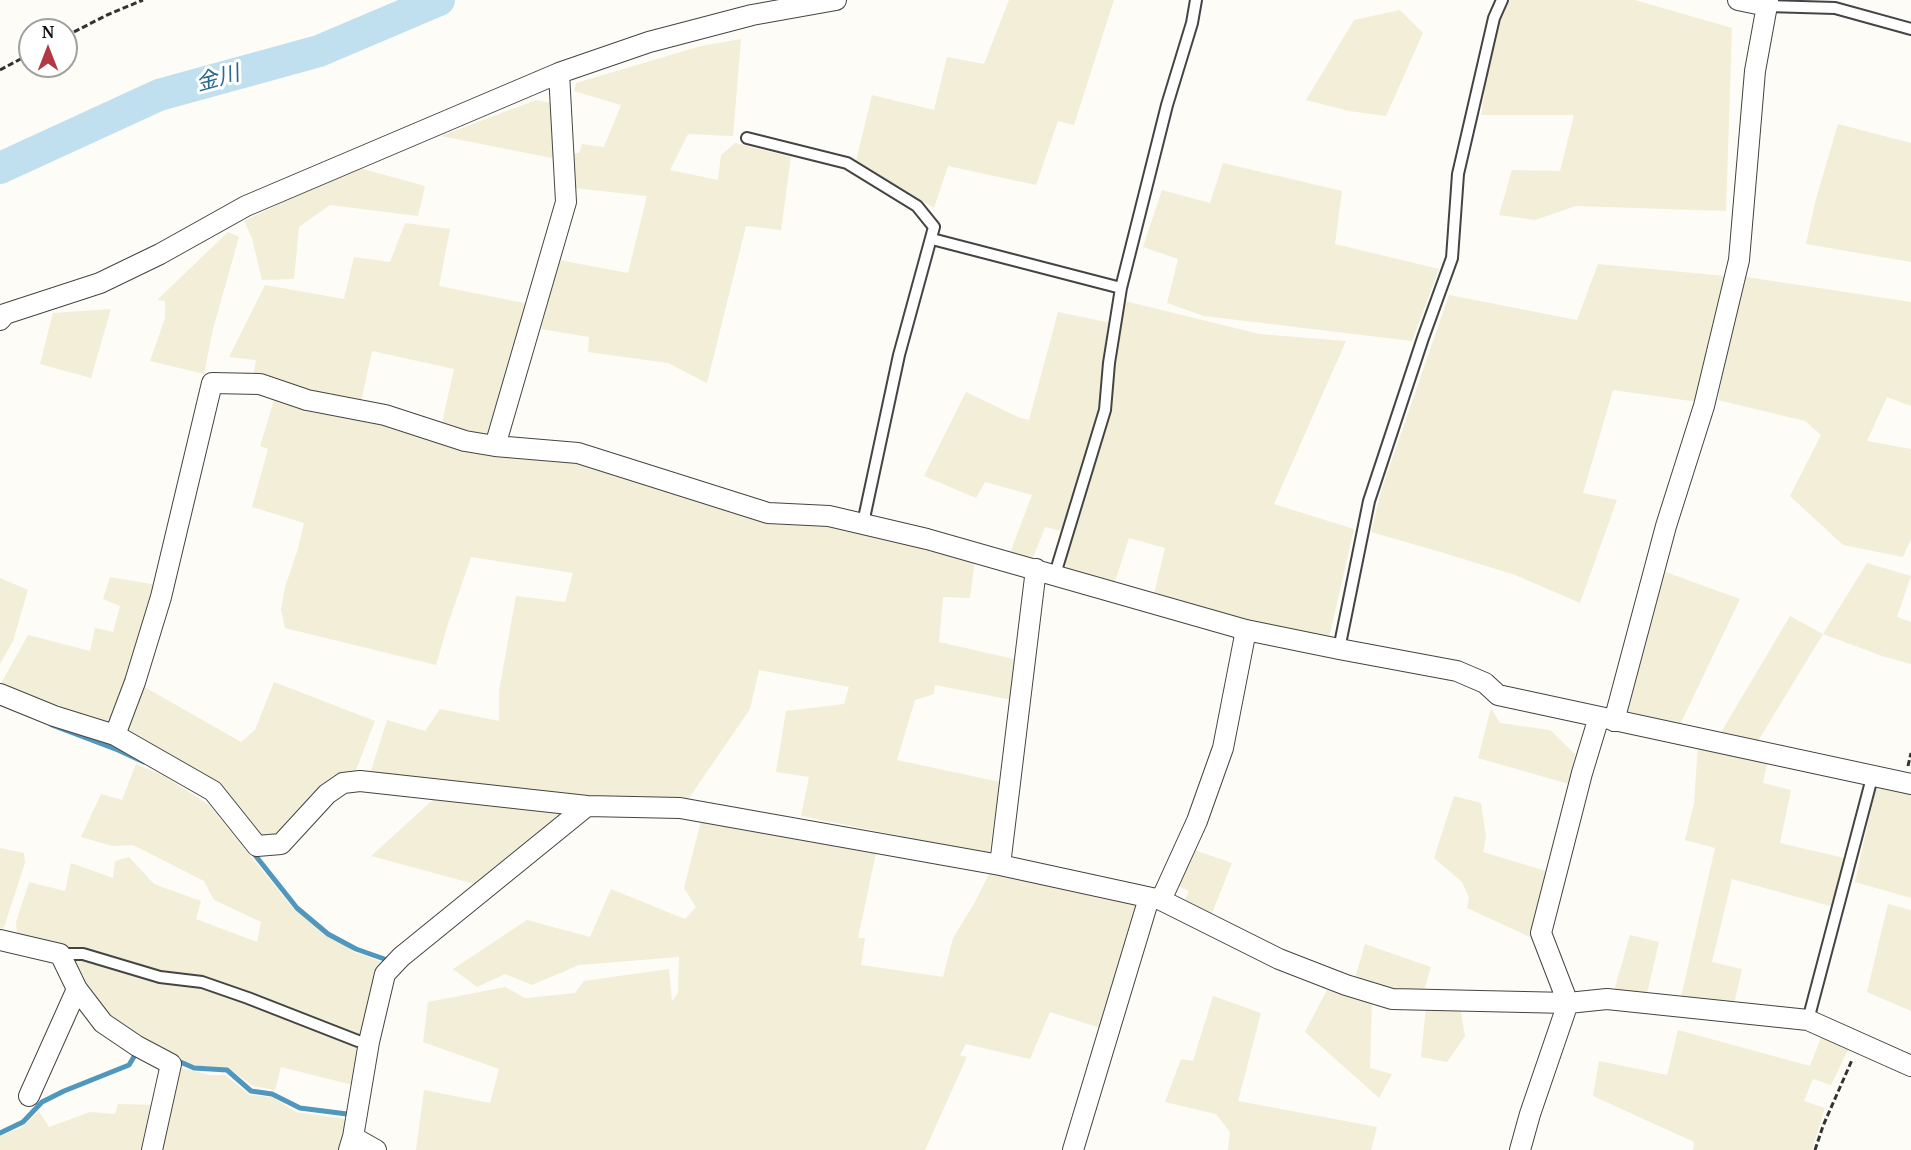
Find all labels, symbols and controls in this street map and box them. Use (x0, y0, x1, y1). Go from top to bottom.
north arrow (18, 18, 78, 78)
text: N (42, 21, 54, 43)
water label: 金川 (193, 61, 243, 97)

